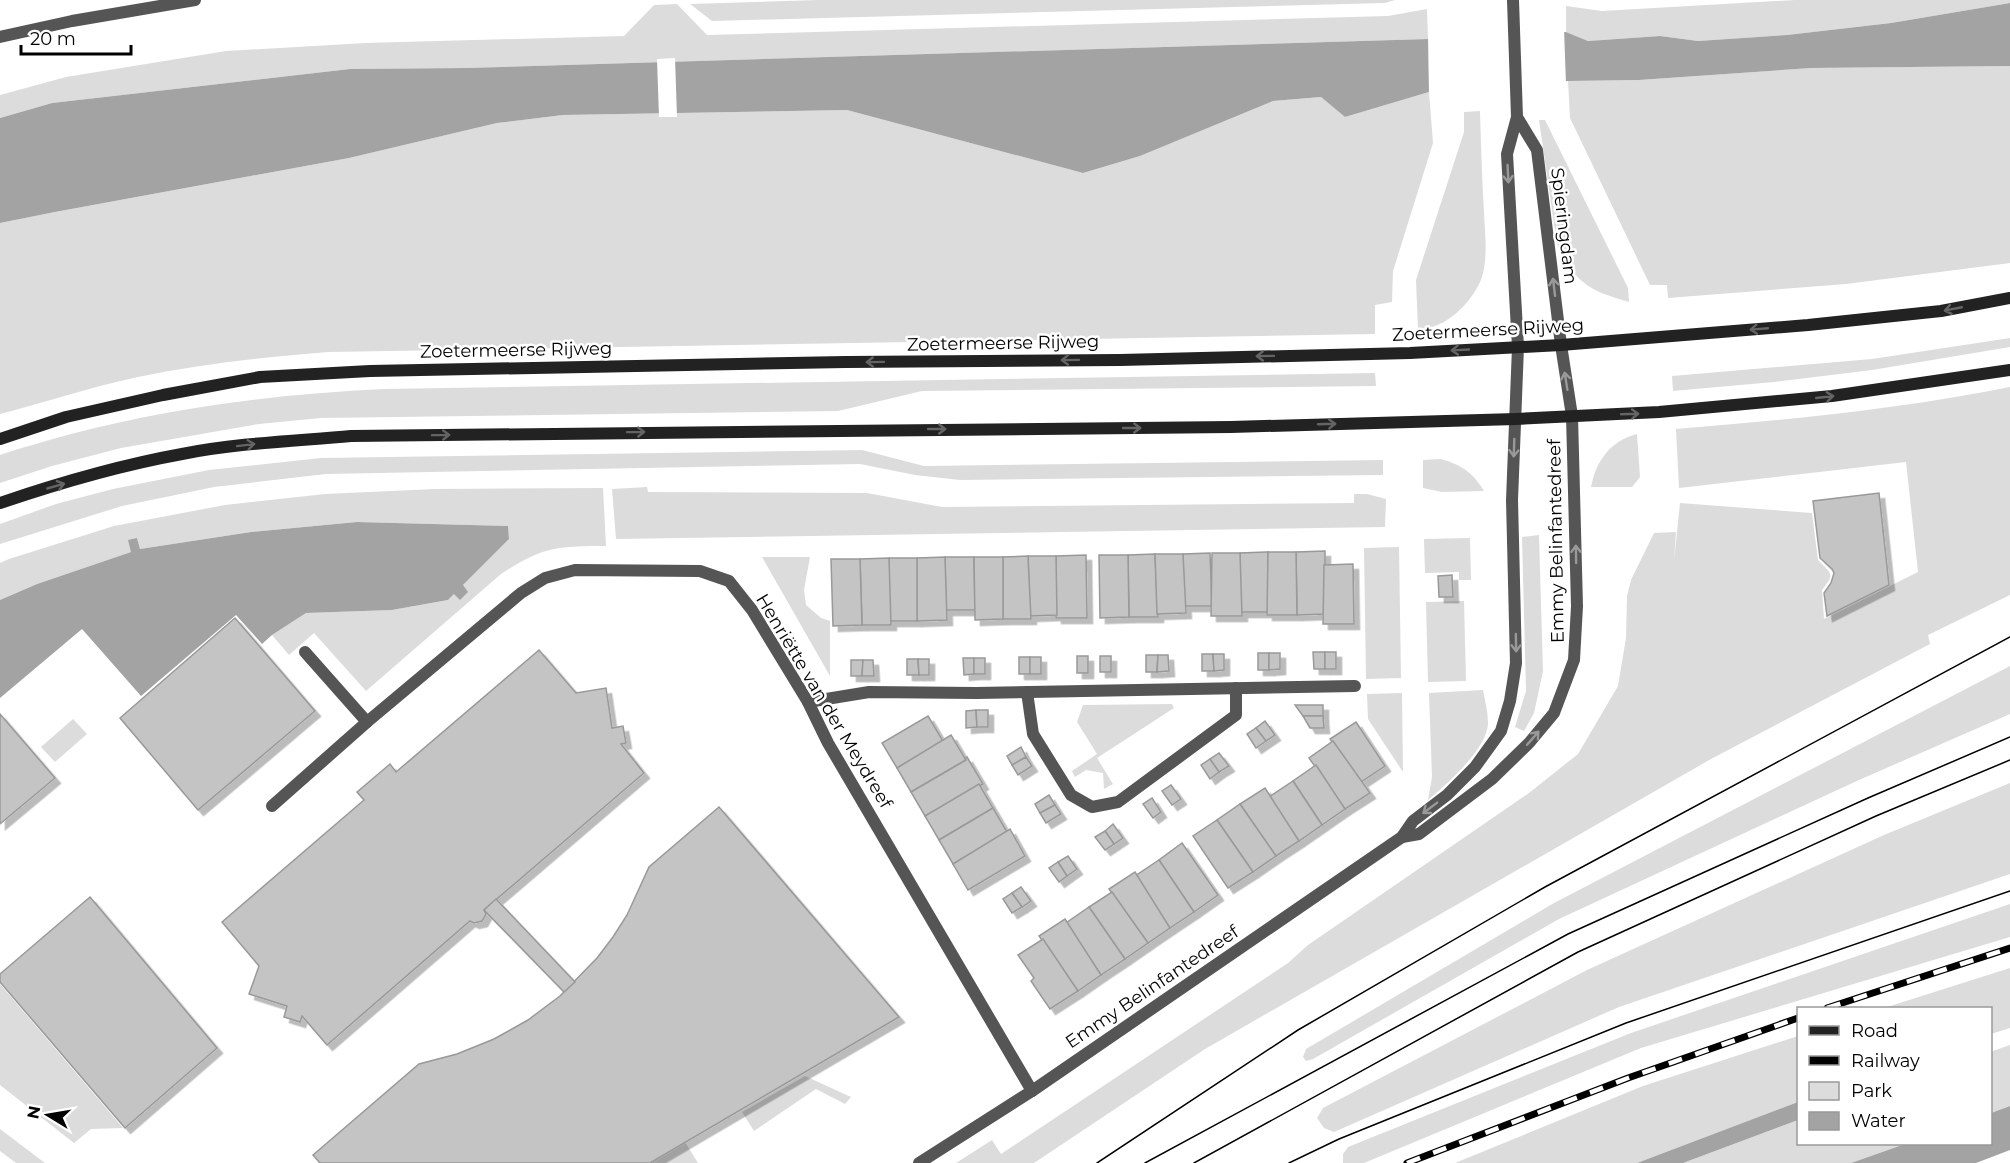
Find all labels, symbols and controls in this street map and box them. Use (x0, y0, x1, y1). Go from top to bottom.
scale bar (21, 18, 130, 56)
text: 20 m (30, 28, 76, 50)
one-way arrow (1503, 163, 1514, 183)
street label: Spieringdam (1546, 166, 1582, 286)
one-way arrow (1548, 278, 1559, 298)
one-way arrow (1943, 304, 1963, 315)
street label: Zoetermeerse Rijweg (1391, 314, 1585, 346)
one-way arrow (1749, 324, 1769, 335)
street label: Zoetermeerse Rijweg (907, 330, 1099, 356)
street label: Zoetermeerse Rijweg (420, 337, 612, 363)
one-way arrow (1450, 345, 1470, 356)
one-way arrow (1255, 350, 1275, 362)
one-way arrow (1060, 354, 1080, 366)
one-way arrow (865, 356, 885, 368)
one-way arrow (1561, 371, 1572, 391)
one-way arrow (1814, 391, 1834, 402)
one-way arrow (1620, 408, 1640, 419)
one-way arrow (1317, 418, 1337, 429)
one-way arrow (1122, 422, 1142, 434)
one-way arrow (927, 423, 947, 435)
one-way arrow (625, 427, 645, 438)
one-way arrow (430, 429, 450, 441)
one-way arrow (1509, 437, 1520, 457)
street label: Emmy Belinfantedreef (1543, 438, 1569, 643)
one-way arrow (236, 440, 256, 451)
one-way arrow (46, 480, 65, 491)
one-way arrow (1570, 545, 1582, 565)
street label: Henriëtte van der Meydreef (751, 590, 897, 813)
one-way arrow (1510, 632, 1521, 652)
one-way arrow (1526, 731, 1540, 746)
one-way arrow (1422, 801, 1438, 814)
street label: Emmy Belinfantedreef (1061, 920, 1244, 1053)
legend (1797, 1007, 1992, 1145)
text: Road (1851, 1020, 1898, 1042)
text: Railway (1851, 1050, 1920, 1072)
text: Park (1851, 1080, 1892, 1102)
north arrow (18, 1085, 78, 1145)
text: N (23, 1104, 44, 1120)
text: Water (1851, 1110, 1906, 1132)

